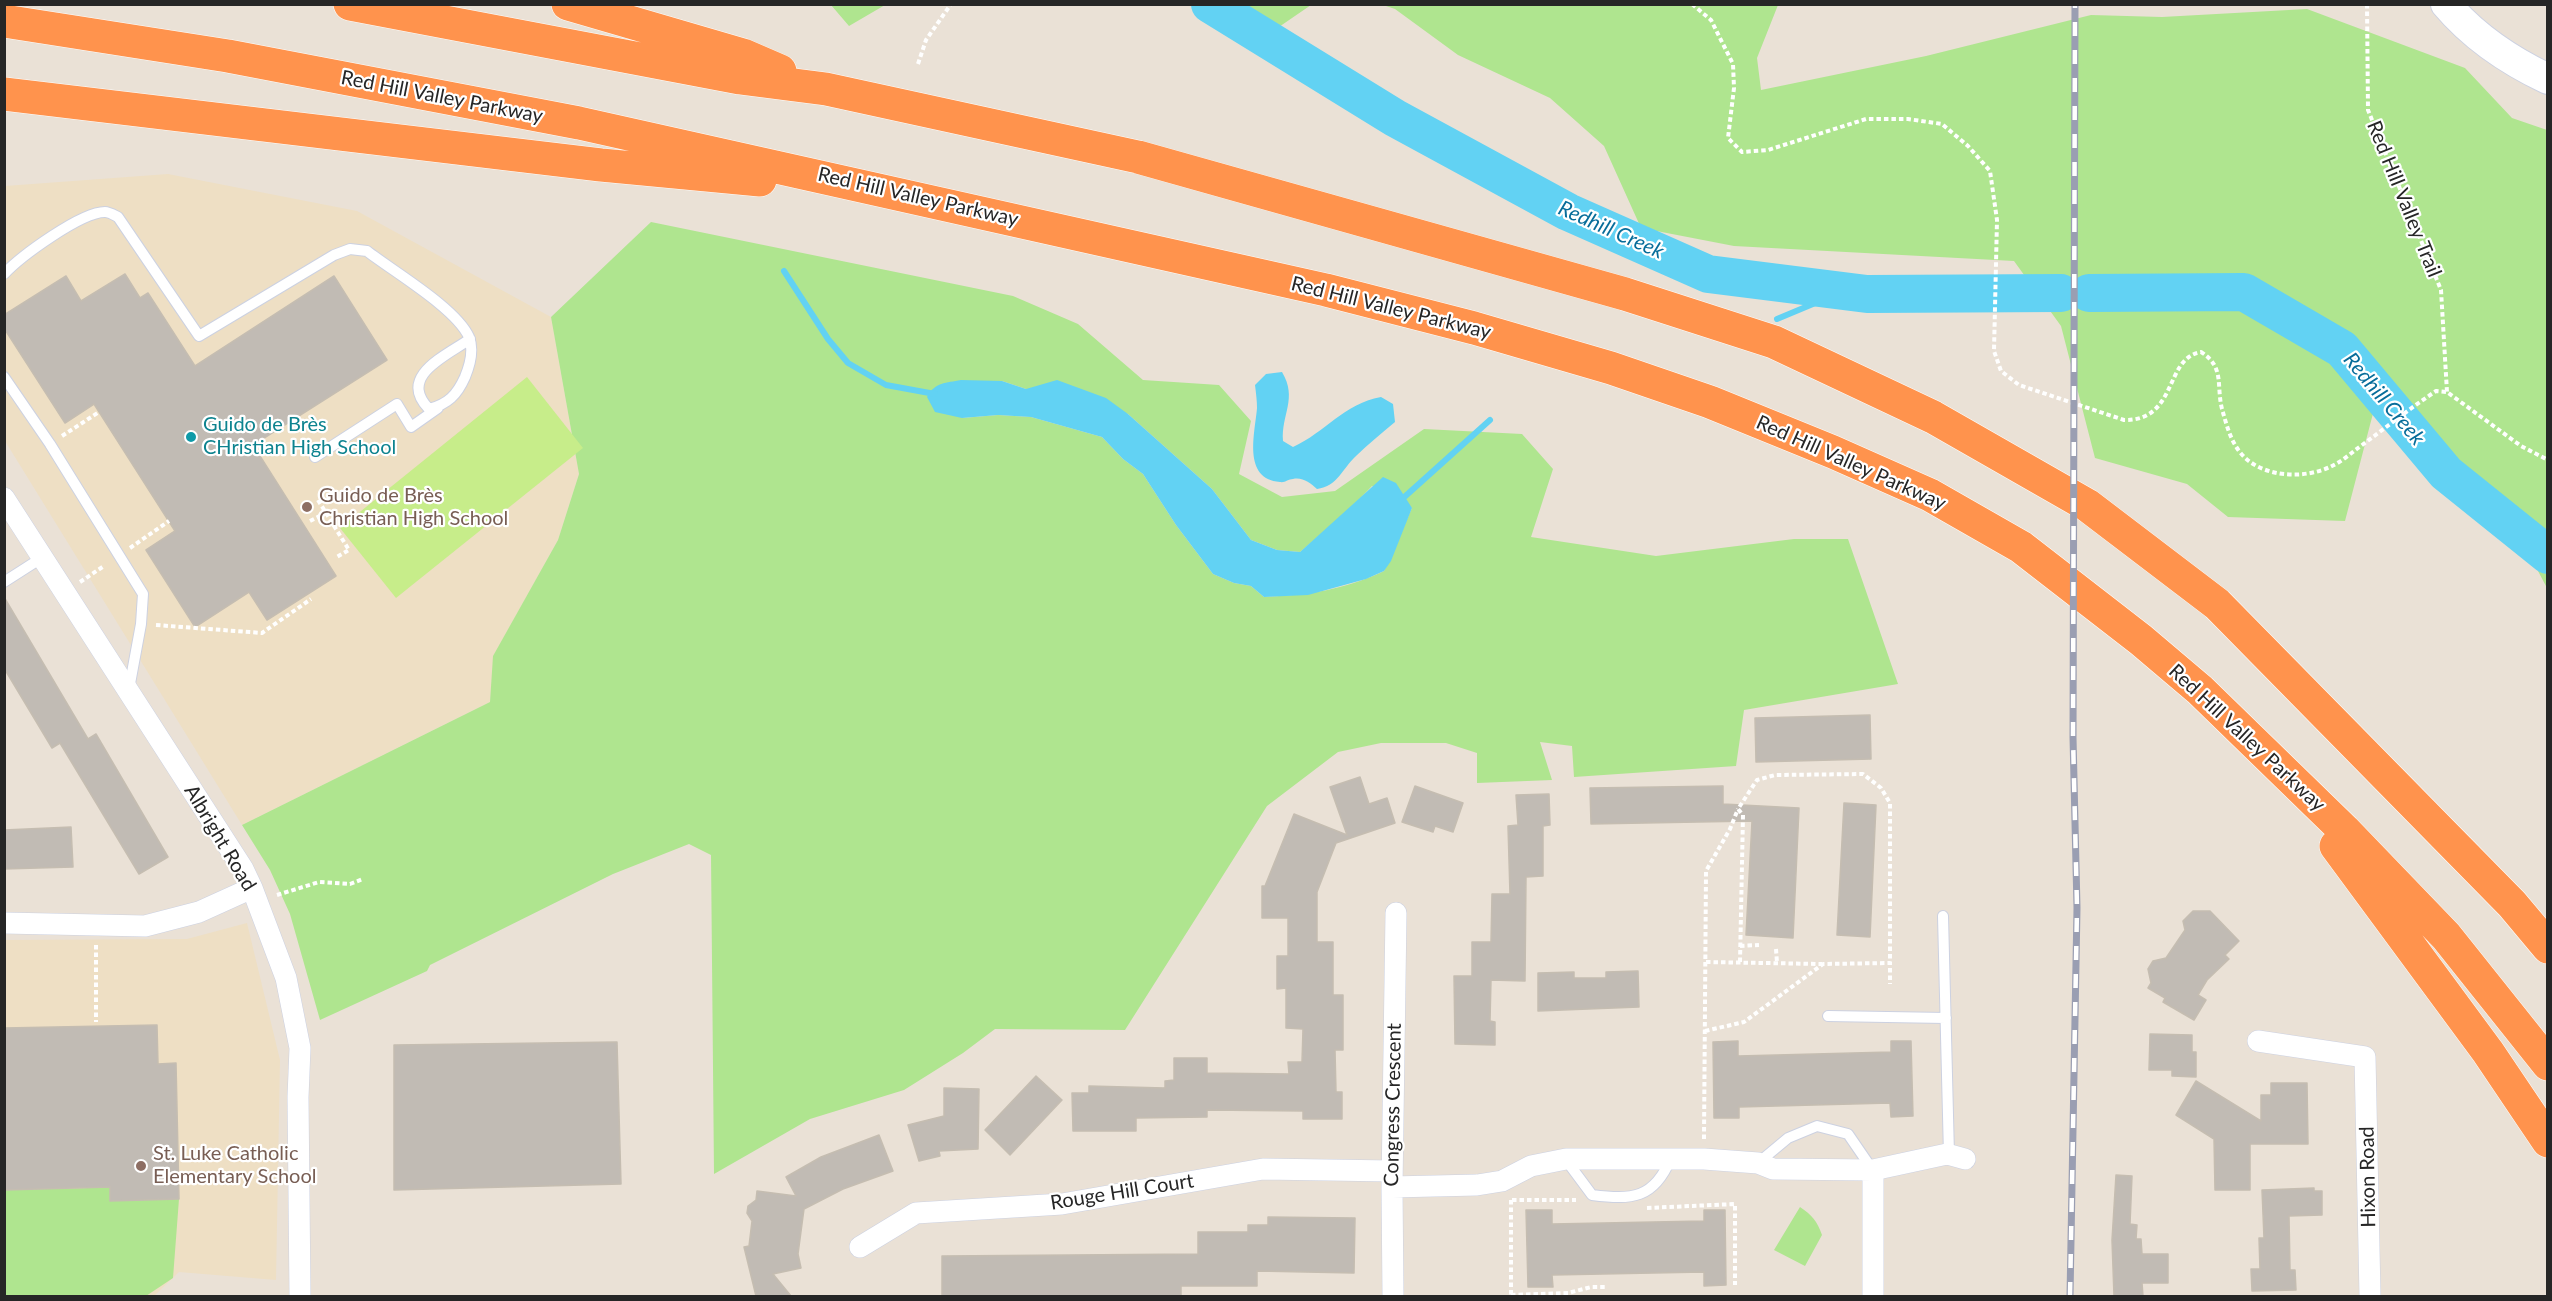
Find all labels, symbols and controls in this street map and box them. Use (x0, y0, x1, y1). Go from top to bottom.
street label: Red Hill Valley Parkway (339, 66, 545, 128)
street label: Red Hill Valley Trail (2362, 117, 2446, 281)
street label: Red Hill Valley Parkway (815, 162, 1021, 232)
water label: Redhill Creek (1554, 196, 1668, 264)
street label: Red Hill Valley Parkway (1289, 272, 1493, 344)
water label: Redhill Creek (2338, 348, 2430, 450)
street label: Red Hill Valley Parkway (1752, 410, 1950, 516)
place label: Guido de Brès CHristian High School (203, 413, 396, 460)
marker: Guido de Brès CHristian High School (184, 430, 198, 444)
place label: Guido de Brès Christian High School (319, 484, 508, 531)
marker: Guido de Brès Christian High School (300, 500, 314, 514)
street label: Red Hill Valley Parkway (2164, 659, 2330, 817)
street label: Albright Road (179, 781, 261, 895)
street label: Congress Crescent (1380, 1023, 1406, 1187)
street label: Hixon Road (2355, 1126, 2381, 1228)
place label: St. Luke Catholic Elementary School (153, 1142, 316, 1189)
marker: St. Luke Catholic Elementary School (134, 1159, 148, 1173)
street label: Rouge Hill Court (1049, 1169, 1195, 1215)

